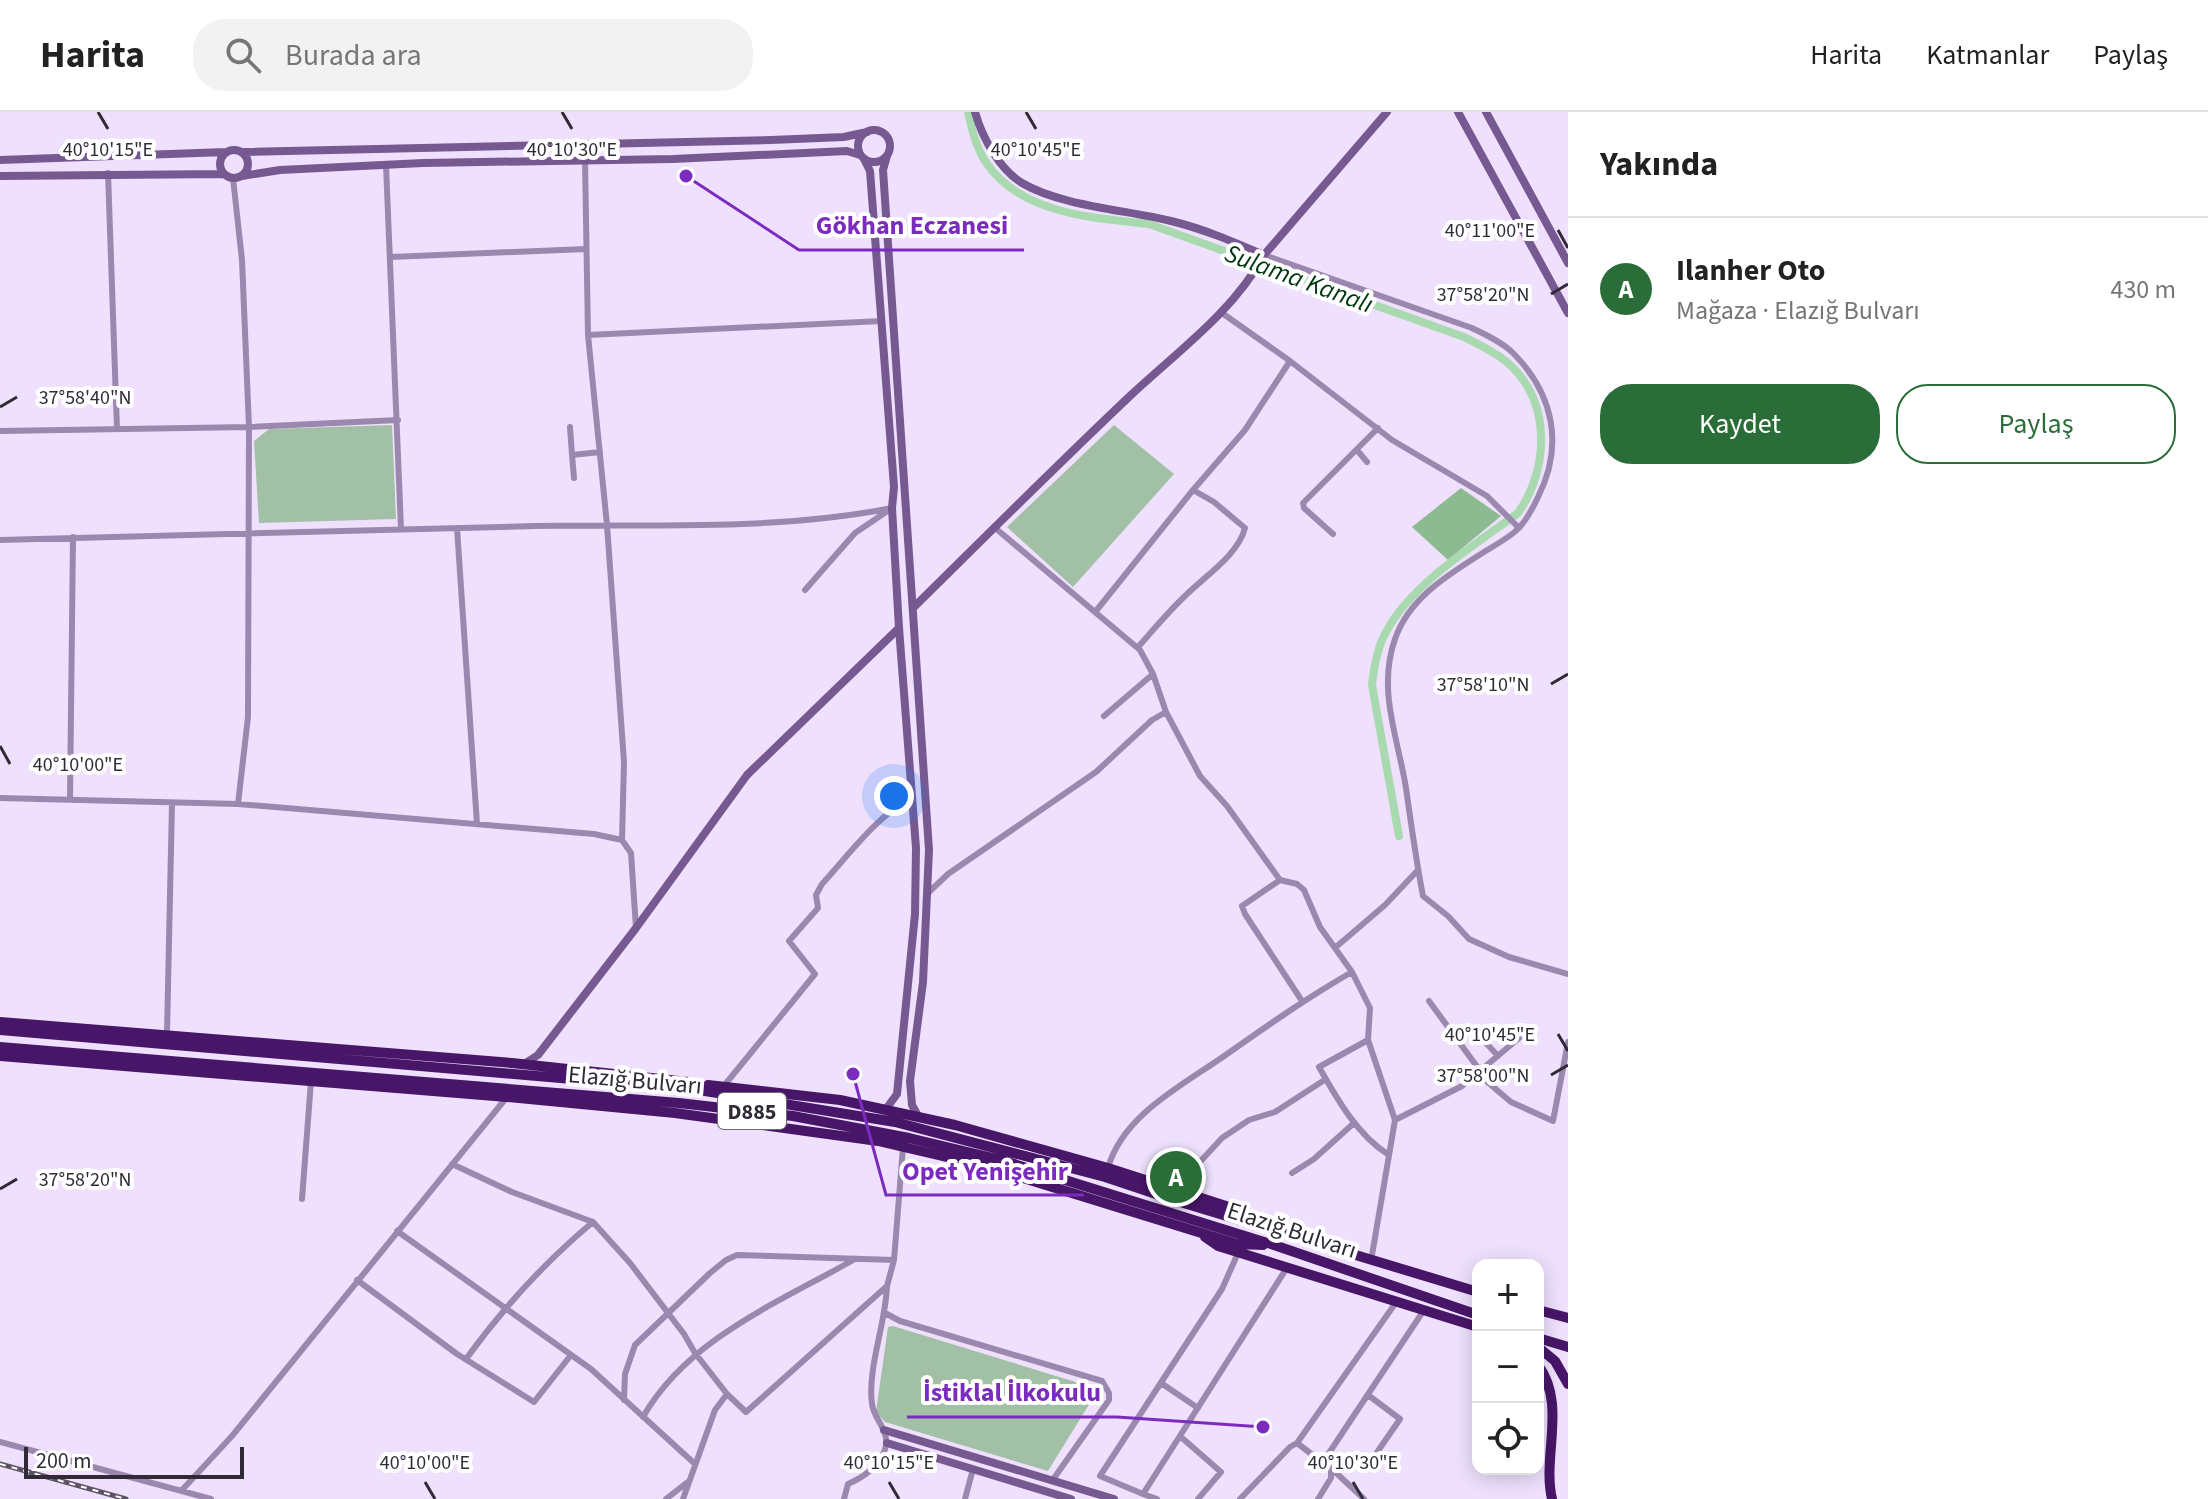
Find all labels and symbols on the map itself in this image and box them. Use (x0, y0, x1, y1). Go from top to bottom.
text: 40°10'15"E (63, 136, 153, 164)
text: 40°10'30"E (527, 136, 617, 164)
text: 40°10'45"E (991, 136, 1081, 164)
callout: Gökhan Eczanesi (799, 200, 1024, 250)
text: Gökhan Eczanesi (816, 207, 1008, 244)
text: 40°11'00"E (1445, 217, 1535, 245)
water label: Sulama Kanalı (1219, 235, 1378, 322)
text: 37°58'20"N (1437, 281, 1529, 309)
text: 37°58'40"N (39, 384, 131, 412)
text: 37°58'10"N (1437, 671, 1529, 699)
text: 40°10'00"E (33, 751, 123, 779)
your location (874, 776, 914, 816)
text: 40°10'45"E (1445, 1021, 1535, 1049)
street label: Elazığ Bulvarı (567, 1057, 703, 1104)
text: 37°58'00"N (1437, 1062, 1529, 1090)
road number: D885 (718, 1093, 786, 1129)
callout: Opet Yenişehir (886, 1145, 1084, 1195)
pin: A (1150, 1147, 1202, 1207)
text: Opet Yenişehir (902, 1153, 1069, 1190)
text: 37°58'20"N (39, 1166, 131, 1194)
street label: Elazığ Bulvarı (1223, 1193, 1361, 1268)
callout: İstiklal İlkokulu (907, 1367, 1117, 1417)
text: İstiklal İlkokulu (923, 1374, 1101, 1411)
scale bar (24, 1443, 244, 1479)
text: 40°10'00"E (380, 1449, 470, 1477)
text: 40°10'15"E (844, 1449, 934, 1477)
text: 40°10'30"E (1308, 1449, 1398, 1477)

